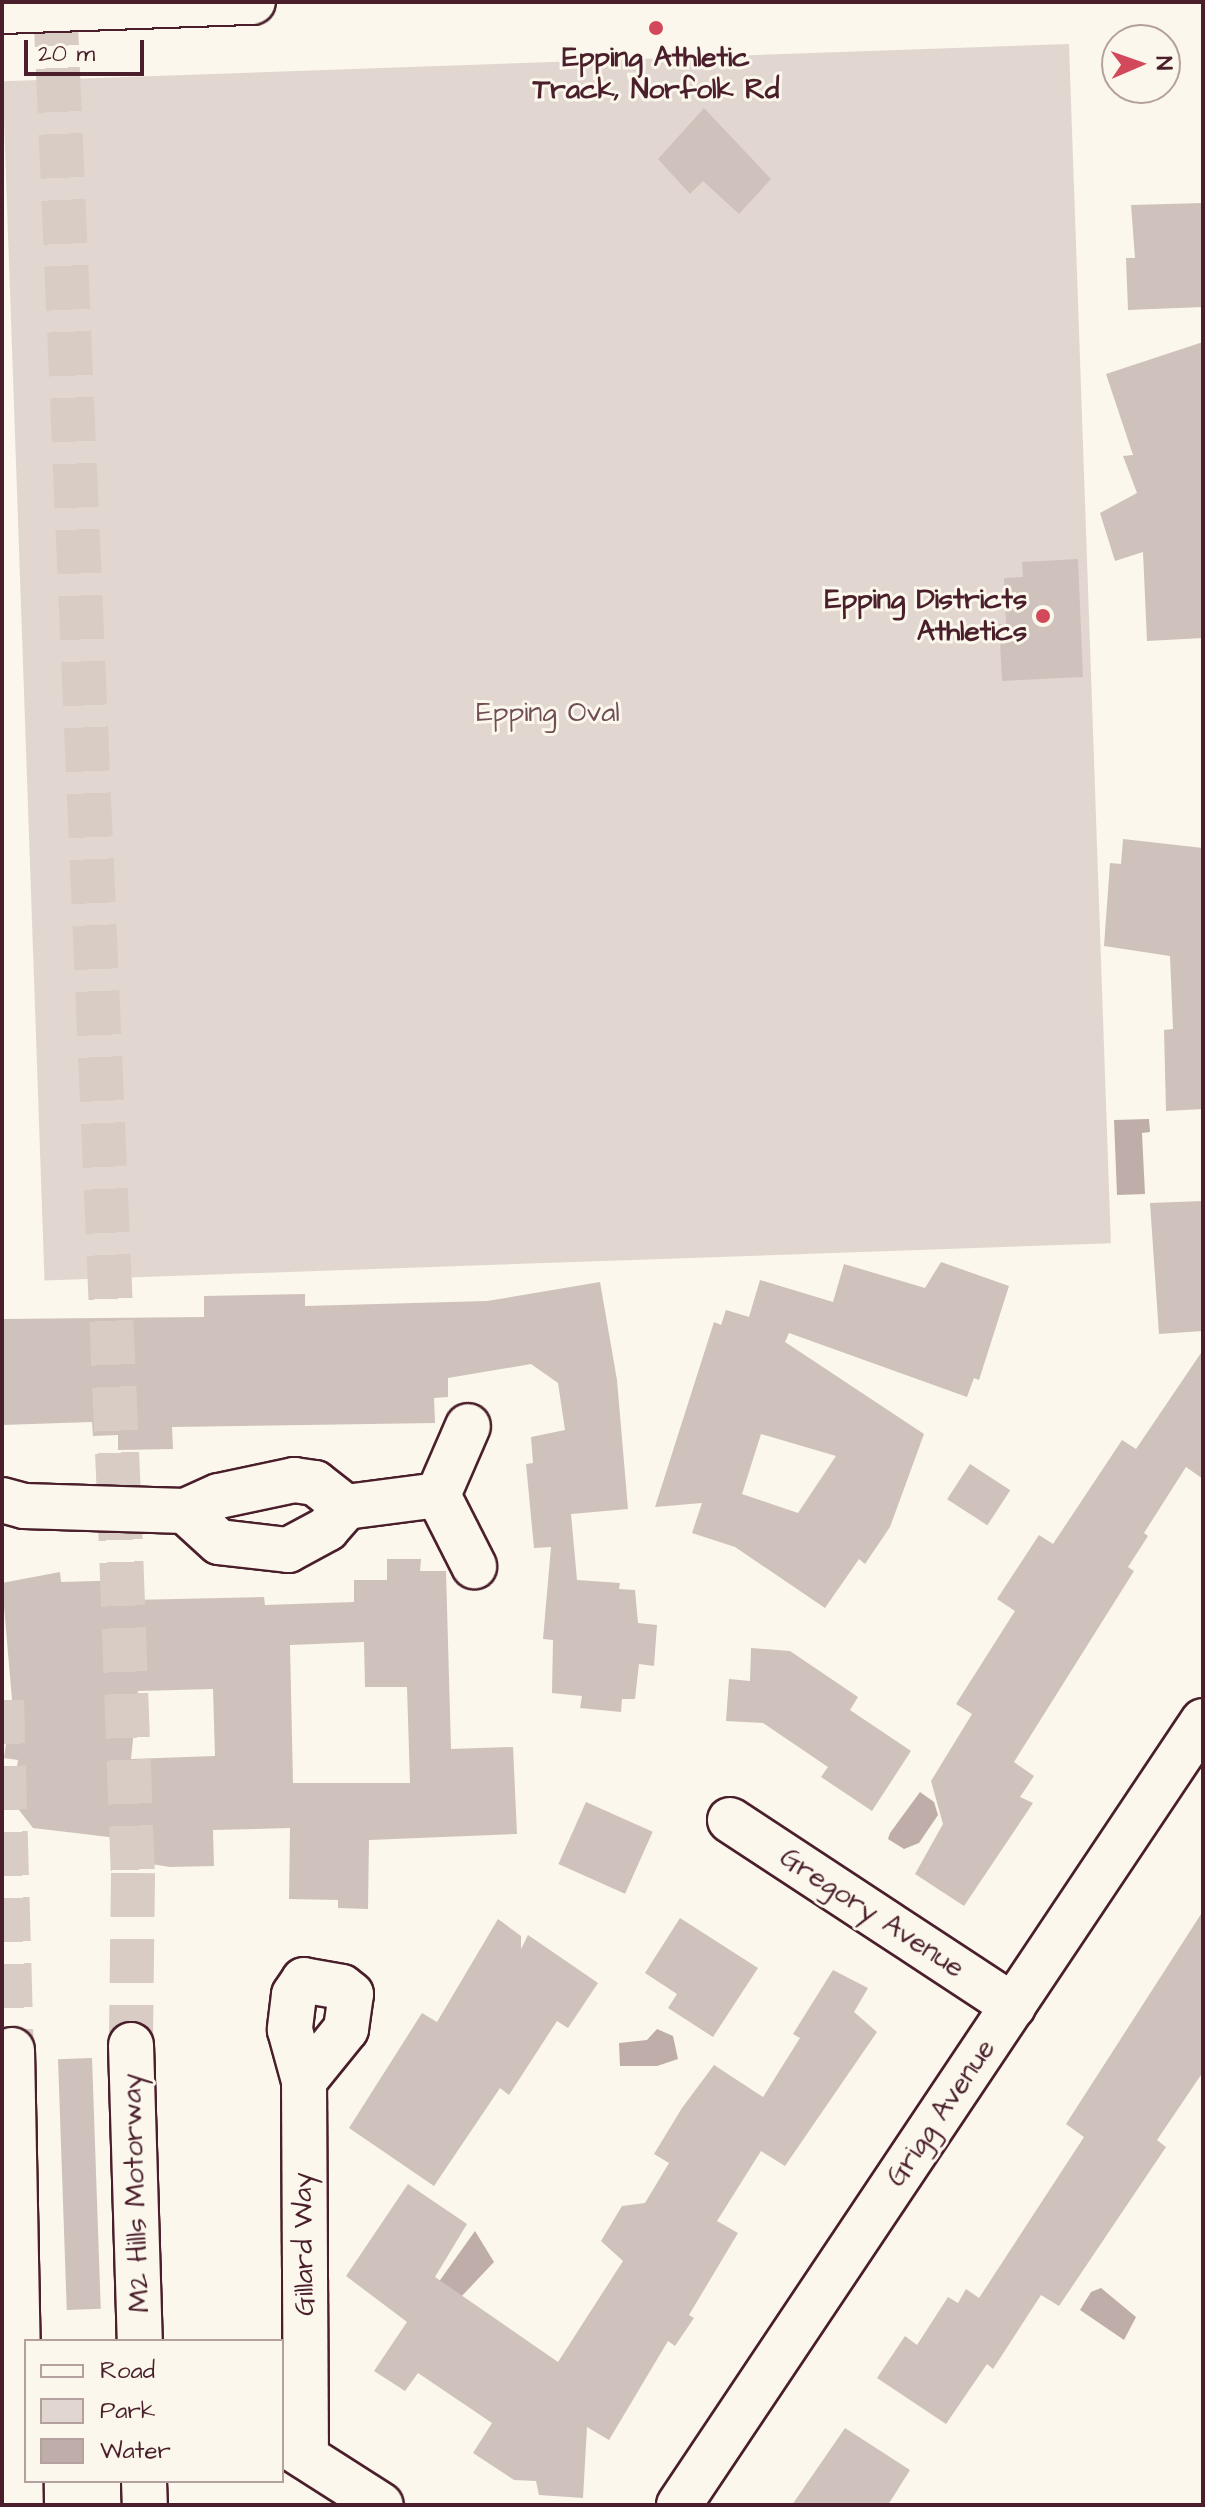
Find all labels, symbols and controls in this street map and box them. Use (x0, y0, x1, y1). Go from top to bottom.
marker: Epping Athletic Track, Norfolk Rd (647, 19, 665, 37)
scale bar (28, 24, 148, 74)
north arrow (1101, 24, 1181, 104)
text: 20 m (38, 37, 95, 71)
place label: Epping Athletic Track, Norfolk Rd (533, 41, 779, 107)
text: N (1148, 56, 1179, 71)
place label: Epping Districts Athletics (825, 583, 1027, 649)
marker: Epping Districts Athletics (1034, 607, 1052, 625)
park label: Epping Oval (476, 696, 620, 730)
street label: Gregory Avenue (773, 1841, 971, 1985)
street label: Grigg Avenue (880, 2033, 1002, 2193)
street label: M2 Hills Motorway (115, 2073, 157, 2313)
street label: Gillard Way (286, 2172, 322, 2316)
legend (24, 2339, 284, 2483)
text: Road (100, 2354, 155, 2388)
text: Park (100, 2394, 156, 2428)
text: Water (100, 2434, 171, 2468)

